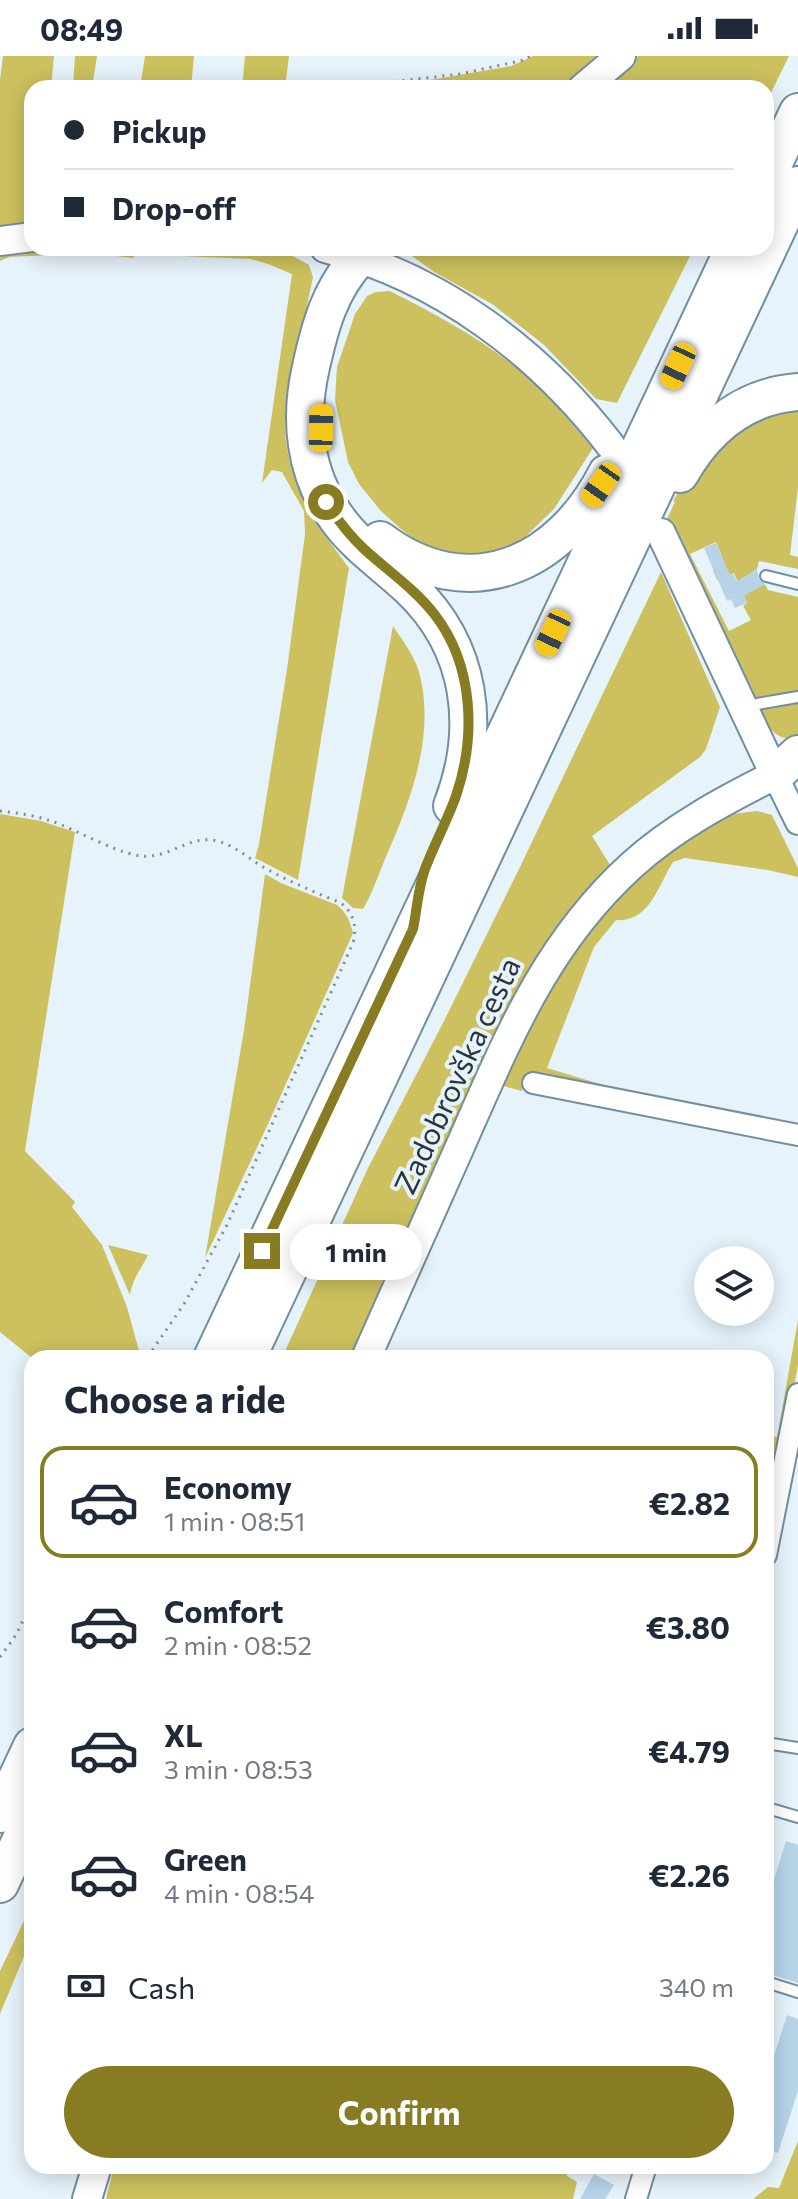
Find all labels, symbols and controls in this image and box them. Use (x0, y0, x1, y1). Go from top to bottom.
text: 08:49 (40, 10, 123, 47)
text: Pickup (112, 112, 206, 149)
text: Drop-off (112, 189, 236, 226)
car (657, 339, 699, 393)
car (309, 404, 333, 452)
car (577, 458, 625, 512)
route start (308, 484, 344, 520)
car (532, 606, 574, 660)
street label: Zadobrovška cesta (385, 951, 527, 1199)
callout: 1 min (290, 1223, 422, 1279)
route end (244, 1233, 280, 1269)
text: 1 min (325, 1236, 387, 1267)
map controls (694, 1246, 774, 1326)
button: layers (694, 1246, 774, 1326)
text: Choose a ride (64, 1376, 285, 1420)
icon: car (68, 1466, 140, 1538)
text: Economy (164, 1468, 292, 1505)
text: €2.82 (649, 1484, 730, 1521)
text: 1 min · 08:51 (164, 1505, 305, 1536)
icon: car (68, 1590, 140, 1662)
text: Comfort (164, 1592, 283, 1629)
text: €3.80 (646, 1608, 730, 1645)
text: 2 min · 08:52 (164, 1629, 312, 1660)
icon: car (68, 1714, 140, 1786)
text: XL (164, 1716, 203, 1753)
text: €4.79 (648, 1732, 730, 1769)
text: 3 min · 08:53 (164, 1753, 313, 1784)
icon: car (68, 1838, 140, 1910)
text: Green (164, 1840, 247, 1877)
text: €2.26 (648, 1856, 730, 1893)
text: 4 min · 08:54 (164, 1877, 314, 1908)
icon: cash (64, 1964, 108, 2008)
text: Cash (128, 1968, 195, 2005)
text: 340 m (659, 1971, 734, 2002)
button: Confirm (64, 2066, 734, 2158)

